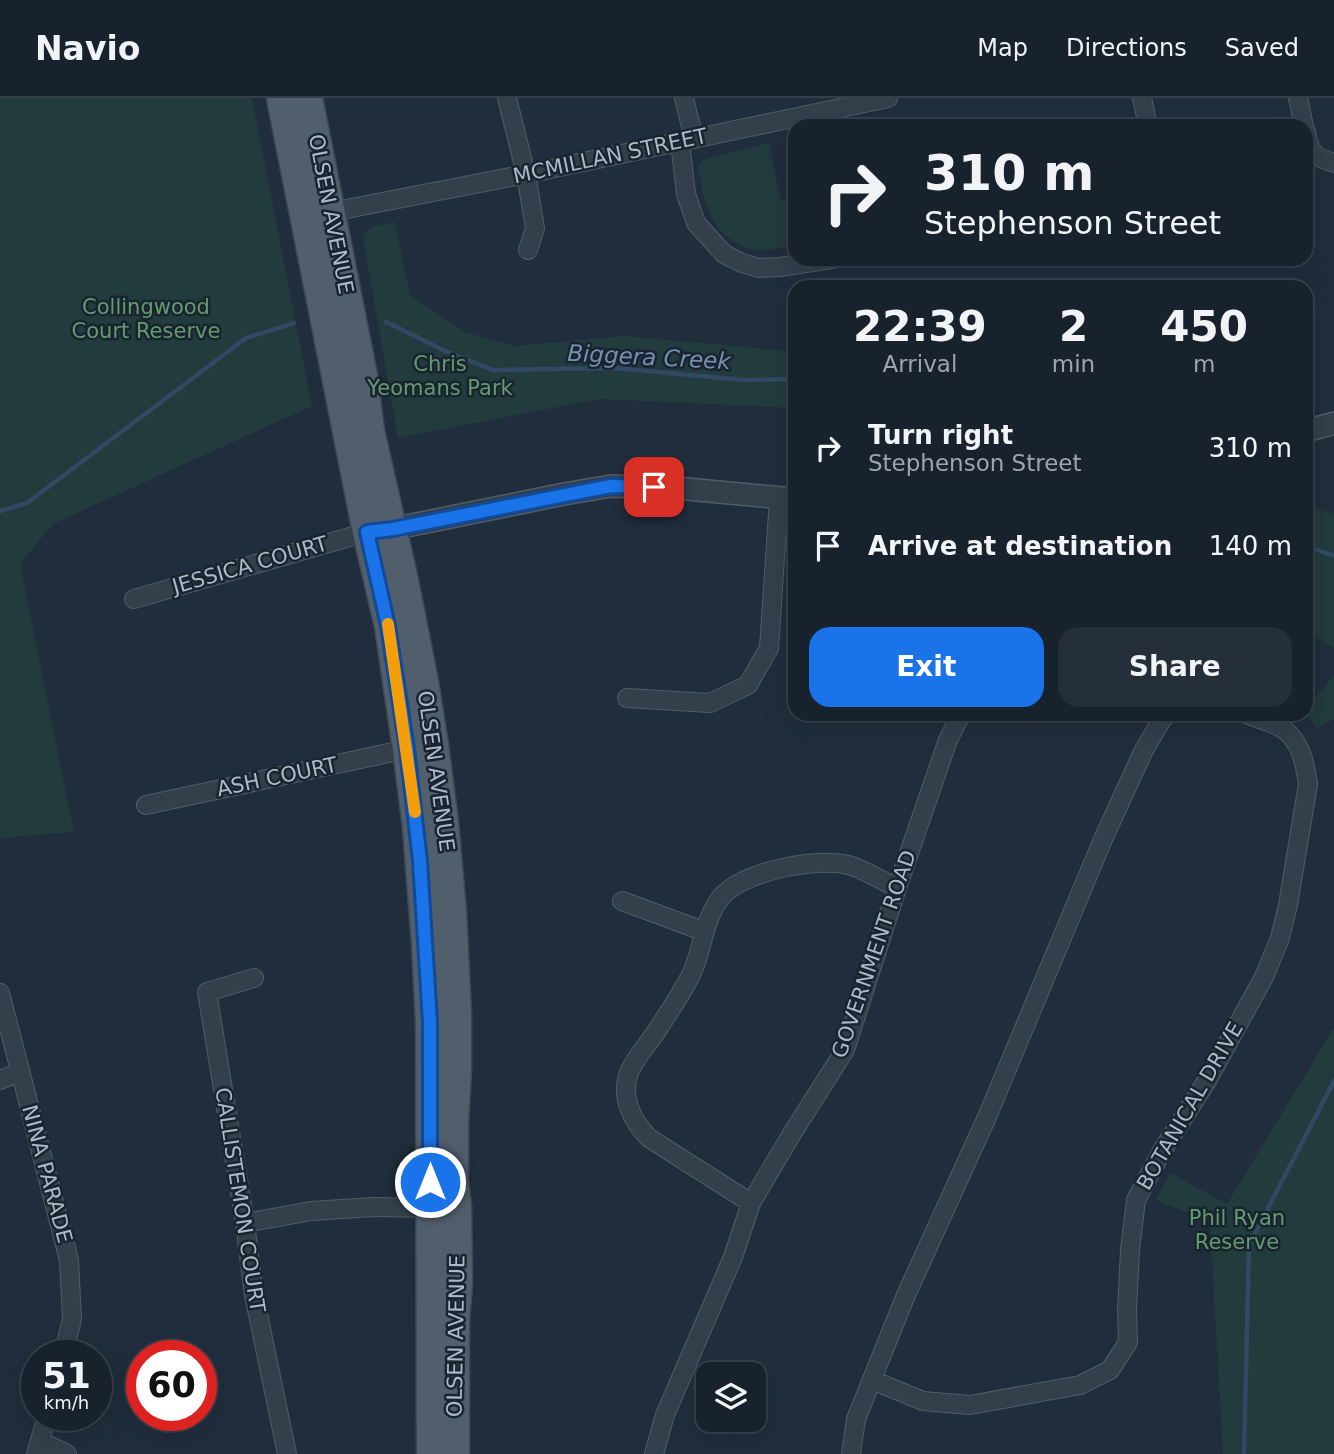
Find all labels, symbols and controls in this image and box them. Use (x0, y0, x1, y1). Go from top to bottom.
text: Navio (35, 29, 140, 68)
text: Map (977, 34, 1028, 62)
text: Directions (1066, 34, 1187, 62)
text: Saved (1225, 34, 1299, 62)
street label: MCMILLAN STREET (511, 124, 709, 188)
street label: OLSEN AVENUE (304, 132, 358, 296)
text: 310 m (924, 145, 1094, 202)
icon: right (809, 147, 900, 238)
text: Stephenson Street (924, 204, 1221, 242)
park label: Collingwood Court Reserve (72, 295, 220, 343)
text: 22:39 (853, 302, 987, 351)
text: 2 (1059, 302, 1088, 351)
text: 450 (1160, 302, 1248, 351)
water label: Biggera Creek (567, 340, 733, 374)
text: Arrival (883, 351, 957, 377)
text: min (1052, 351, 1095, 377)
text: m (1193, 351, 1215, 377)
park label: Chris Yeomans Park (366, 352, 514, 400)
text: Turn right (868, 420, 1013, 450)
icon: right (809, 429, 847, 467)
text: 310 m (1209, 433, 1292, 463)
text: Stephenson Street (868, 450, 1082, 476)
pin (624, 457, 684, 517)
icon: arrive (635, 468, 673, 506)
icon: arrive (809, 527, 847, 565)
street label: JESSICA COURT (168, 531, 331, 599)
text: Arrive at destination (868, 531, 1172, 561)
text: 140 m (1209, 531, 1292, 561)
button: Exit (809, 627, 1044, 707)
button: Share (1058, 627, 1292, 707)
street label: OLSEN AVENUE (413, 689, 459, 853)
street label: ASH COURT (215, 752, 340, 801)
street label: GOVERNMENT ROAD (827, 847, 921, 1061)
street label: BOTANICAL DRIVE (1132, 1018, 1248, 1194)
street label: CALLISTEMON COURT (210, 1086, 270, 1314)
street label: NINA PARADE (17, 1102, 77, 1246)
position arrow (393, 1145, 467, 1219)
park label: Phil Ryan Reserve (1189, 1206, 1285, 1254)
street label: OLSEN AVENUE (443, 1255, 469, 1417)
speed limit sign: 60 (126, 1340, 217, 1431)
text: 51 (42, 1356, 91, 1396)
map controls (696, 1362, 766, 1432)
button: layers (696, 1362, 766, 1432)
text: km/h (44, 1392, 89, 1413)

